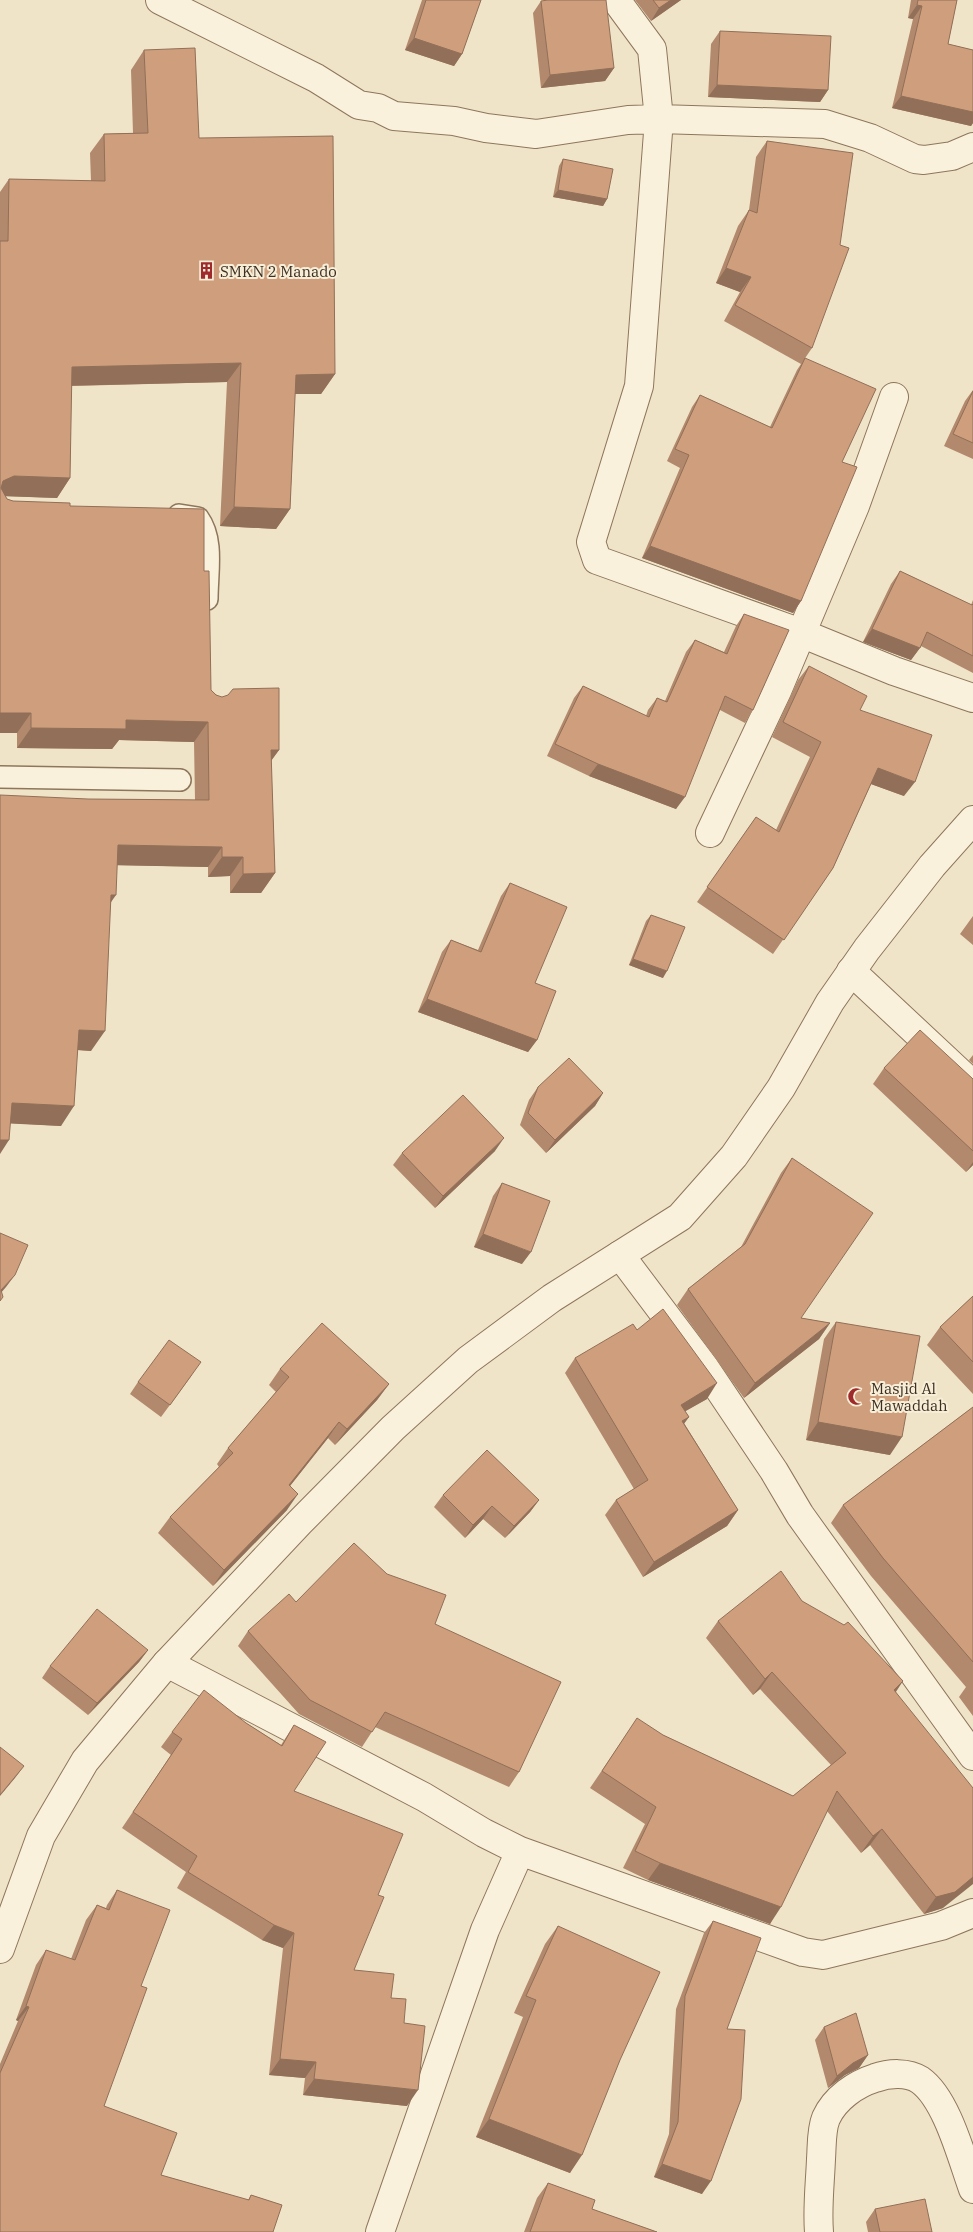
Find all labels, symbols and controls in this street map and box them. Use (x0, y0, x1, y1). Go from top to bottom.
building icon: SMKN 2 Manado (196, 261, 216, 281)
place label: SMKN 2 Manado (220, 262, 337, 281)
place label: Masjid Al Mawaddah (871, 1379, 948, 1415)
mosque icon: Masjid Al Mawaddah (847, 1387, 867, 1407)

